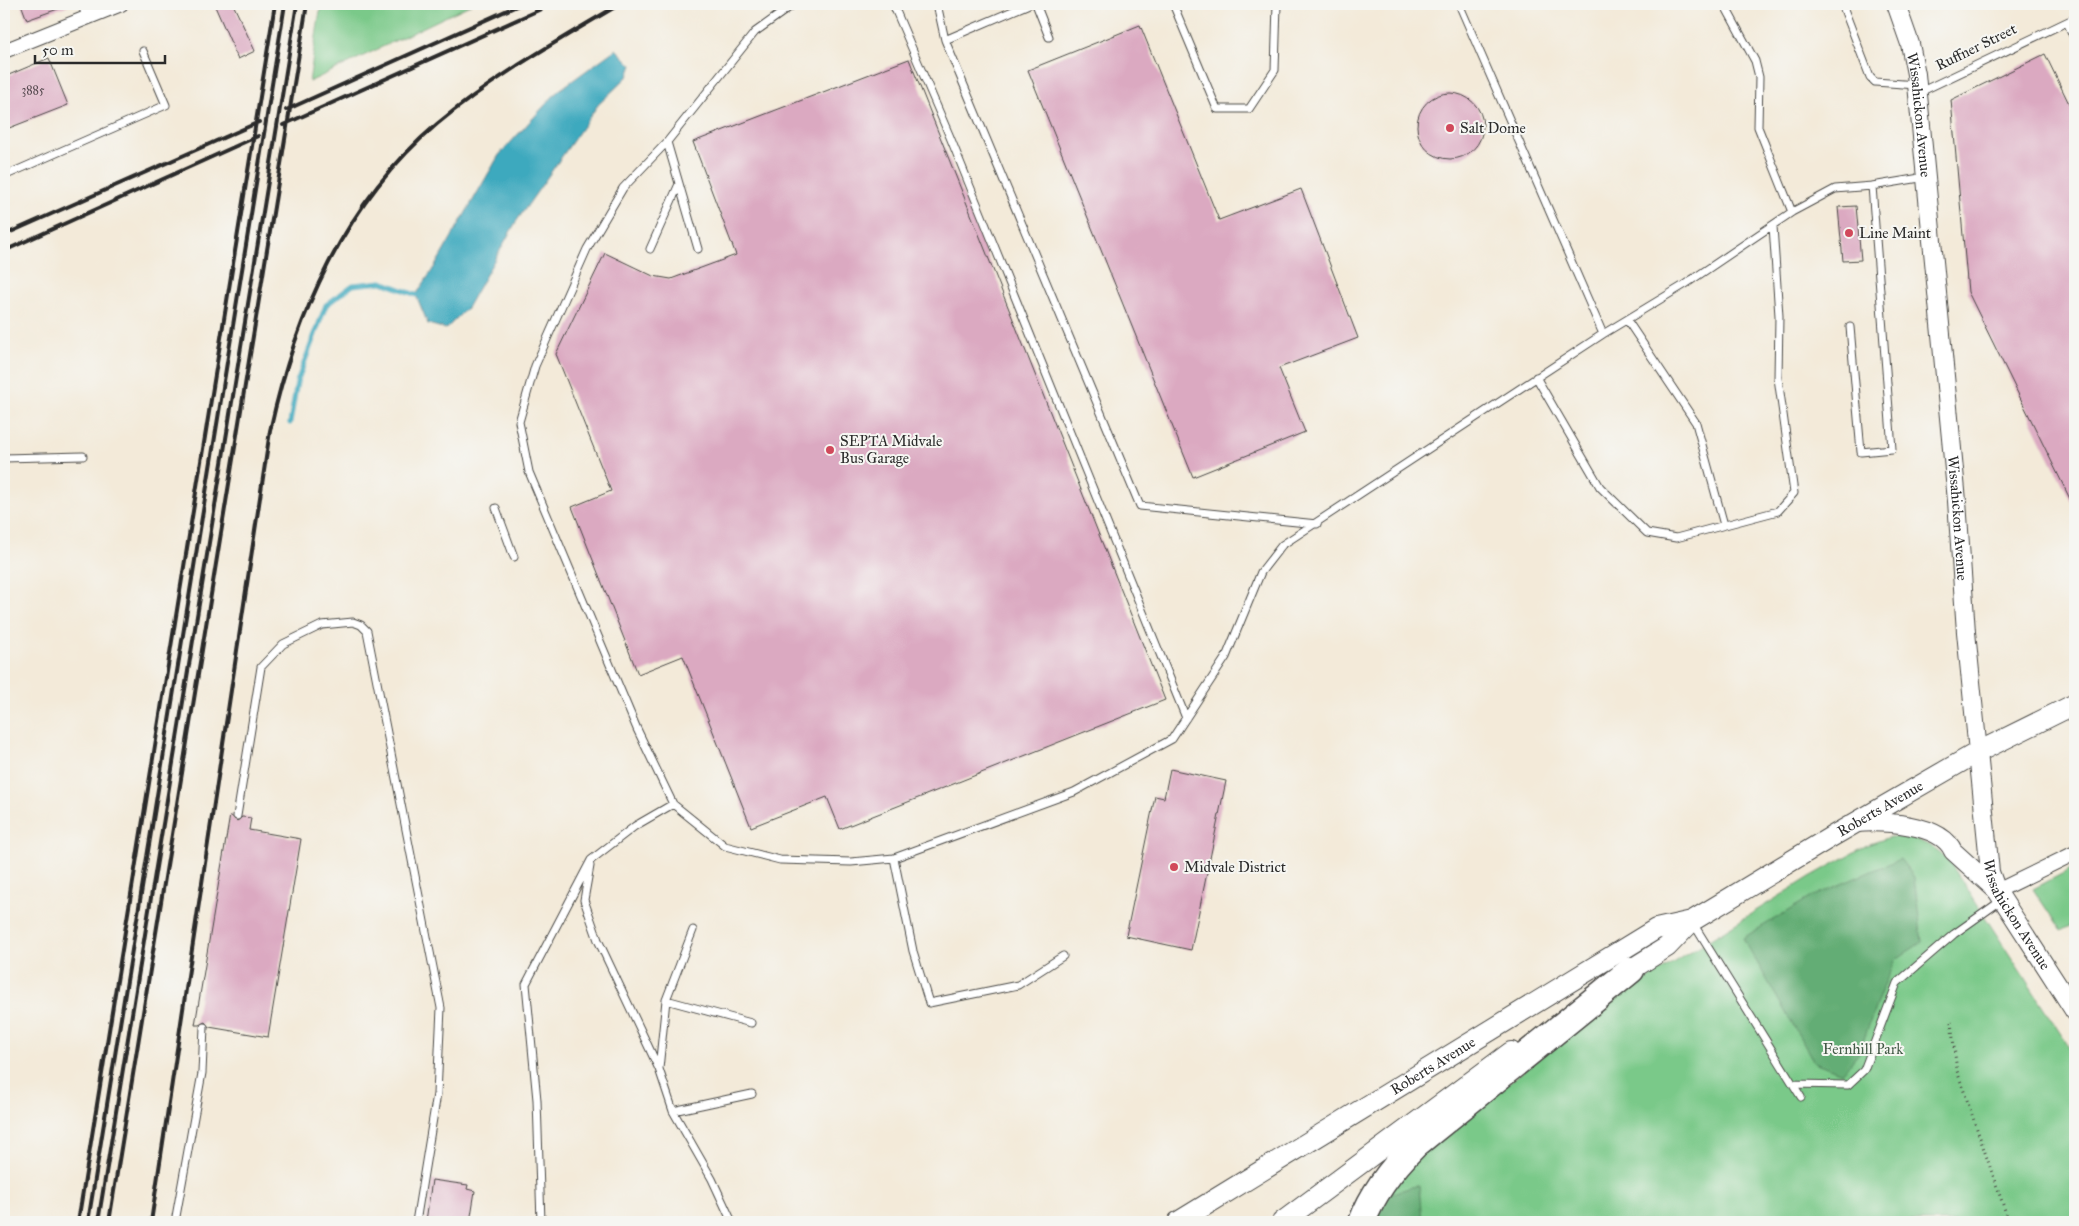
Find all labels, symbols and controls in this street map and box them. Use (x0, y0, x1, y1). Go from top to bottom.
street label: Ruffner Street (1933, 19, 2020, 74)
scale bar (35, 32, 165, 64)
text: 50 m (42, 41, 74, 59)
street label: Wissahickon Avenue (1903, 51, 1935, 178)
house number: 3885 (21, 83, 45, 97)
place label: Salt Dome (1460, 119, 1526, 137)
marker: Salt Dome (1444, 122, 1456, 134)
place label: Line Maint (1859, 224, 1932, 242)
marker: Line Maint (1843, 227, 1855, 239)
place label: SEPTA Midvale Bus Garage (840, 432, 942, 467)
marker: SEPTA Midvale Bus Garage (824, 444, 836, 456)
street label: Wissahickon Avenue (1944, 455, 1971, 581)
street label: Roberts Avenue (1834, 777, 1926, 840)
place label: Midvale District (1184, 858, 1287, 876)
street label: Wissahickon Avenue (1980, 858, 2054, 973)
marker: Midvale District (1168, 861, 1180, 873)
street label: Roberts Avenue (1387, 1033, 1479, 1099)
park label: Fernhill Park (1823, 1040, 1903, 1058)

